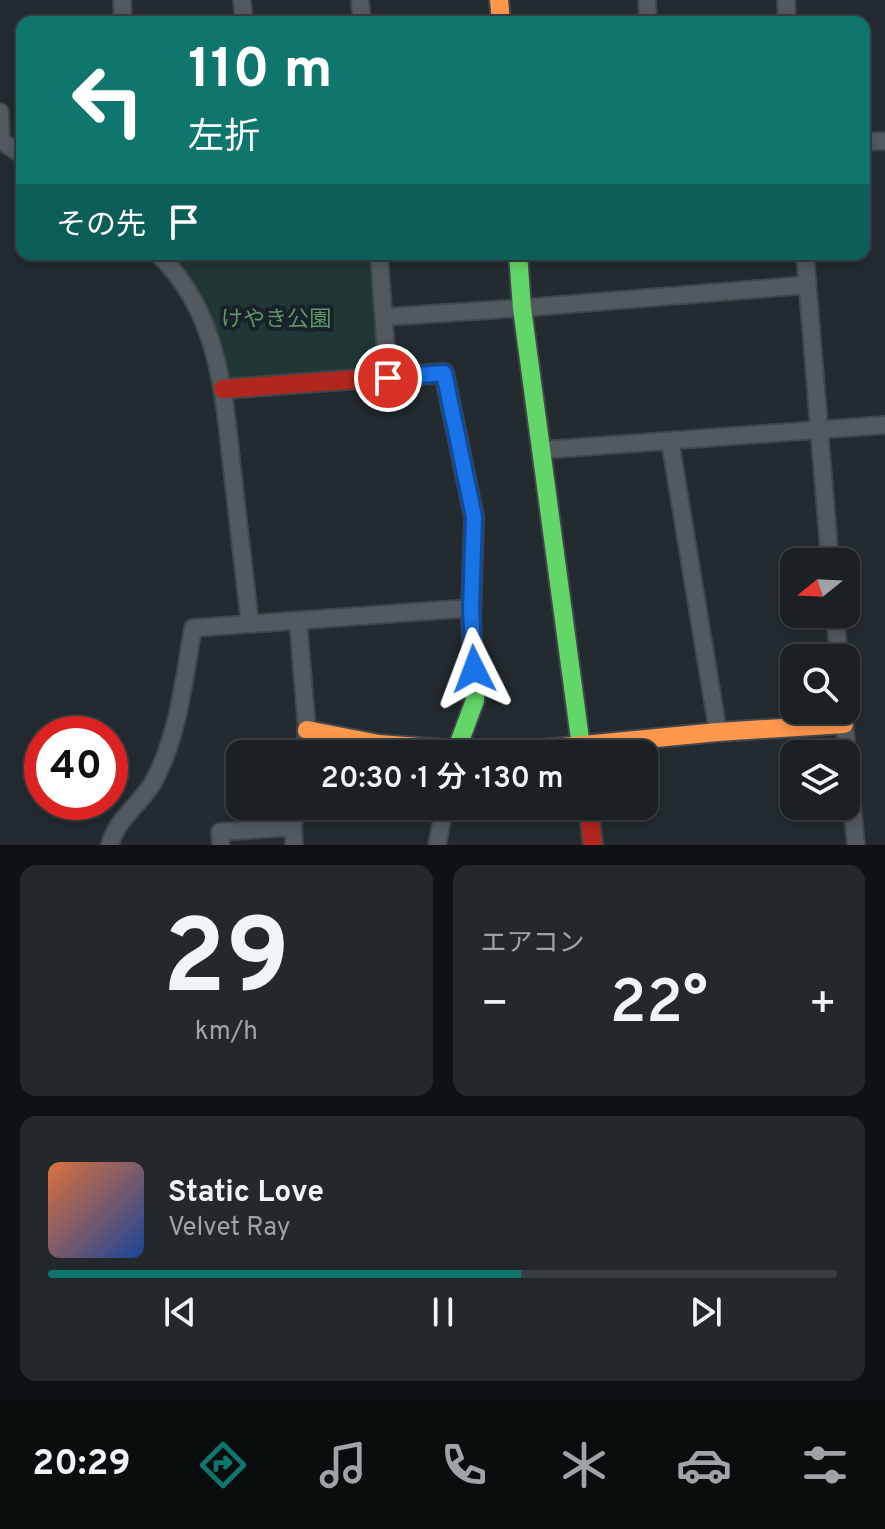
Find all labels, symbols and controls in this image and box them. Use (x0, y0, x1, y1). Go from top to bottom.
text: 110 m (188, 37, 333, 107)
icon: left (56, 48, 160, 152)
text: 左折 (188, 116, 260, 162)
icon: arrive (162, 200, 206, 244)
text: その先 (56, 208, 146, 245)
park label: けやき公園 (221, 307, 331, 334)
pin (354, 344, 422, 412)
icon: arrive (366, 356, 410, 400)
north arrow (780, 548, 860, 628)
map controls (780, 548, 860, 820)
position arrow (432, 627, 516, 711)
button: search (780, 644, 860, 724)
speed limit sign: 40 (24, 716, 128, 820)
button: layers (780, 740, 860, 820)
text: 20:30 · 1 分 · 130 m (321, 761, 563, 798)
text: 29 (162, 898, 290, 1030)
text: エアコン (481, 928, 585, 961)
text: 22° (610, 968, 708, 1044)
text: − (481, 978, 509, 1034)
text: + (809, 978, 837, 1034)
text: km/h (195, 1016, 258, 1049)
text: Static Love (168, 1175, 324, 1212)
text: Velvet Ray (168, 1212, 291, 1245)
icon: previous (158, 1290, 202, 1334)
icon: pause (421, 1290, 465, 1334)
icon: next (684, 1290, 728, 1334)
icon: directions (195, 1437, 251, 1493)
icon: music (315, 1437, 371, 1493)
icon: phone (436, 1437, 492, 1493)
icon: climate (556, 1437, 612, 1493)
icon: car (676, 1437, 732, 1493)
icon: filters (797, 1437, 853, 1493)
text: 20:29 (32, 1442, 131, 1488)

